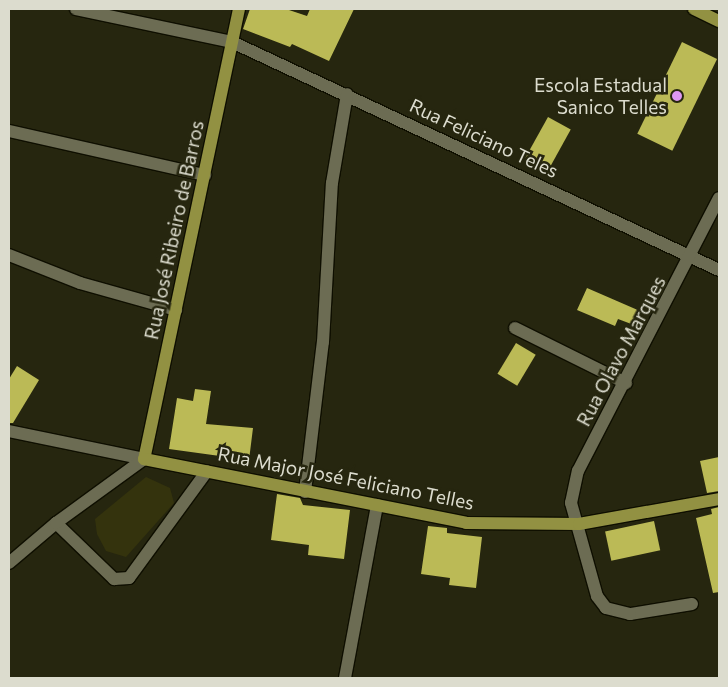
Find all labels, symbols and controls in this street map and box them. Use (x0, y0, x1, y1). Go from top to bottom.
place label: Escola Estadual Sanico Telles (534, 74, 667, 118)
marker: Escola Estadual Sanico Telles (671, 90, 683, 102)
street label: Rua Feliciano Teles (406, 94, 562, 182)
street label: Rua José Ribeiro de Barros (140, 118, 208, 342)
street label: Rua Olavo Marques (572, 272, 670, 430)
street label: Rua Major José Feliciano Telles (216, 442, 476, 514)

